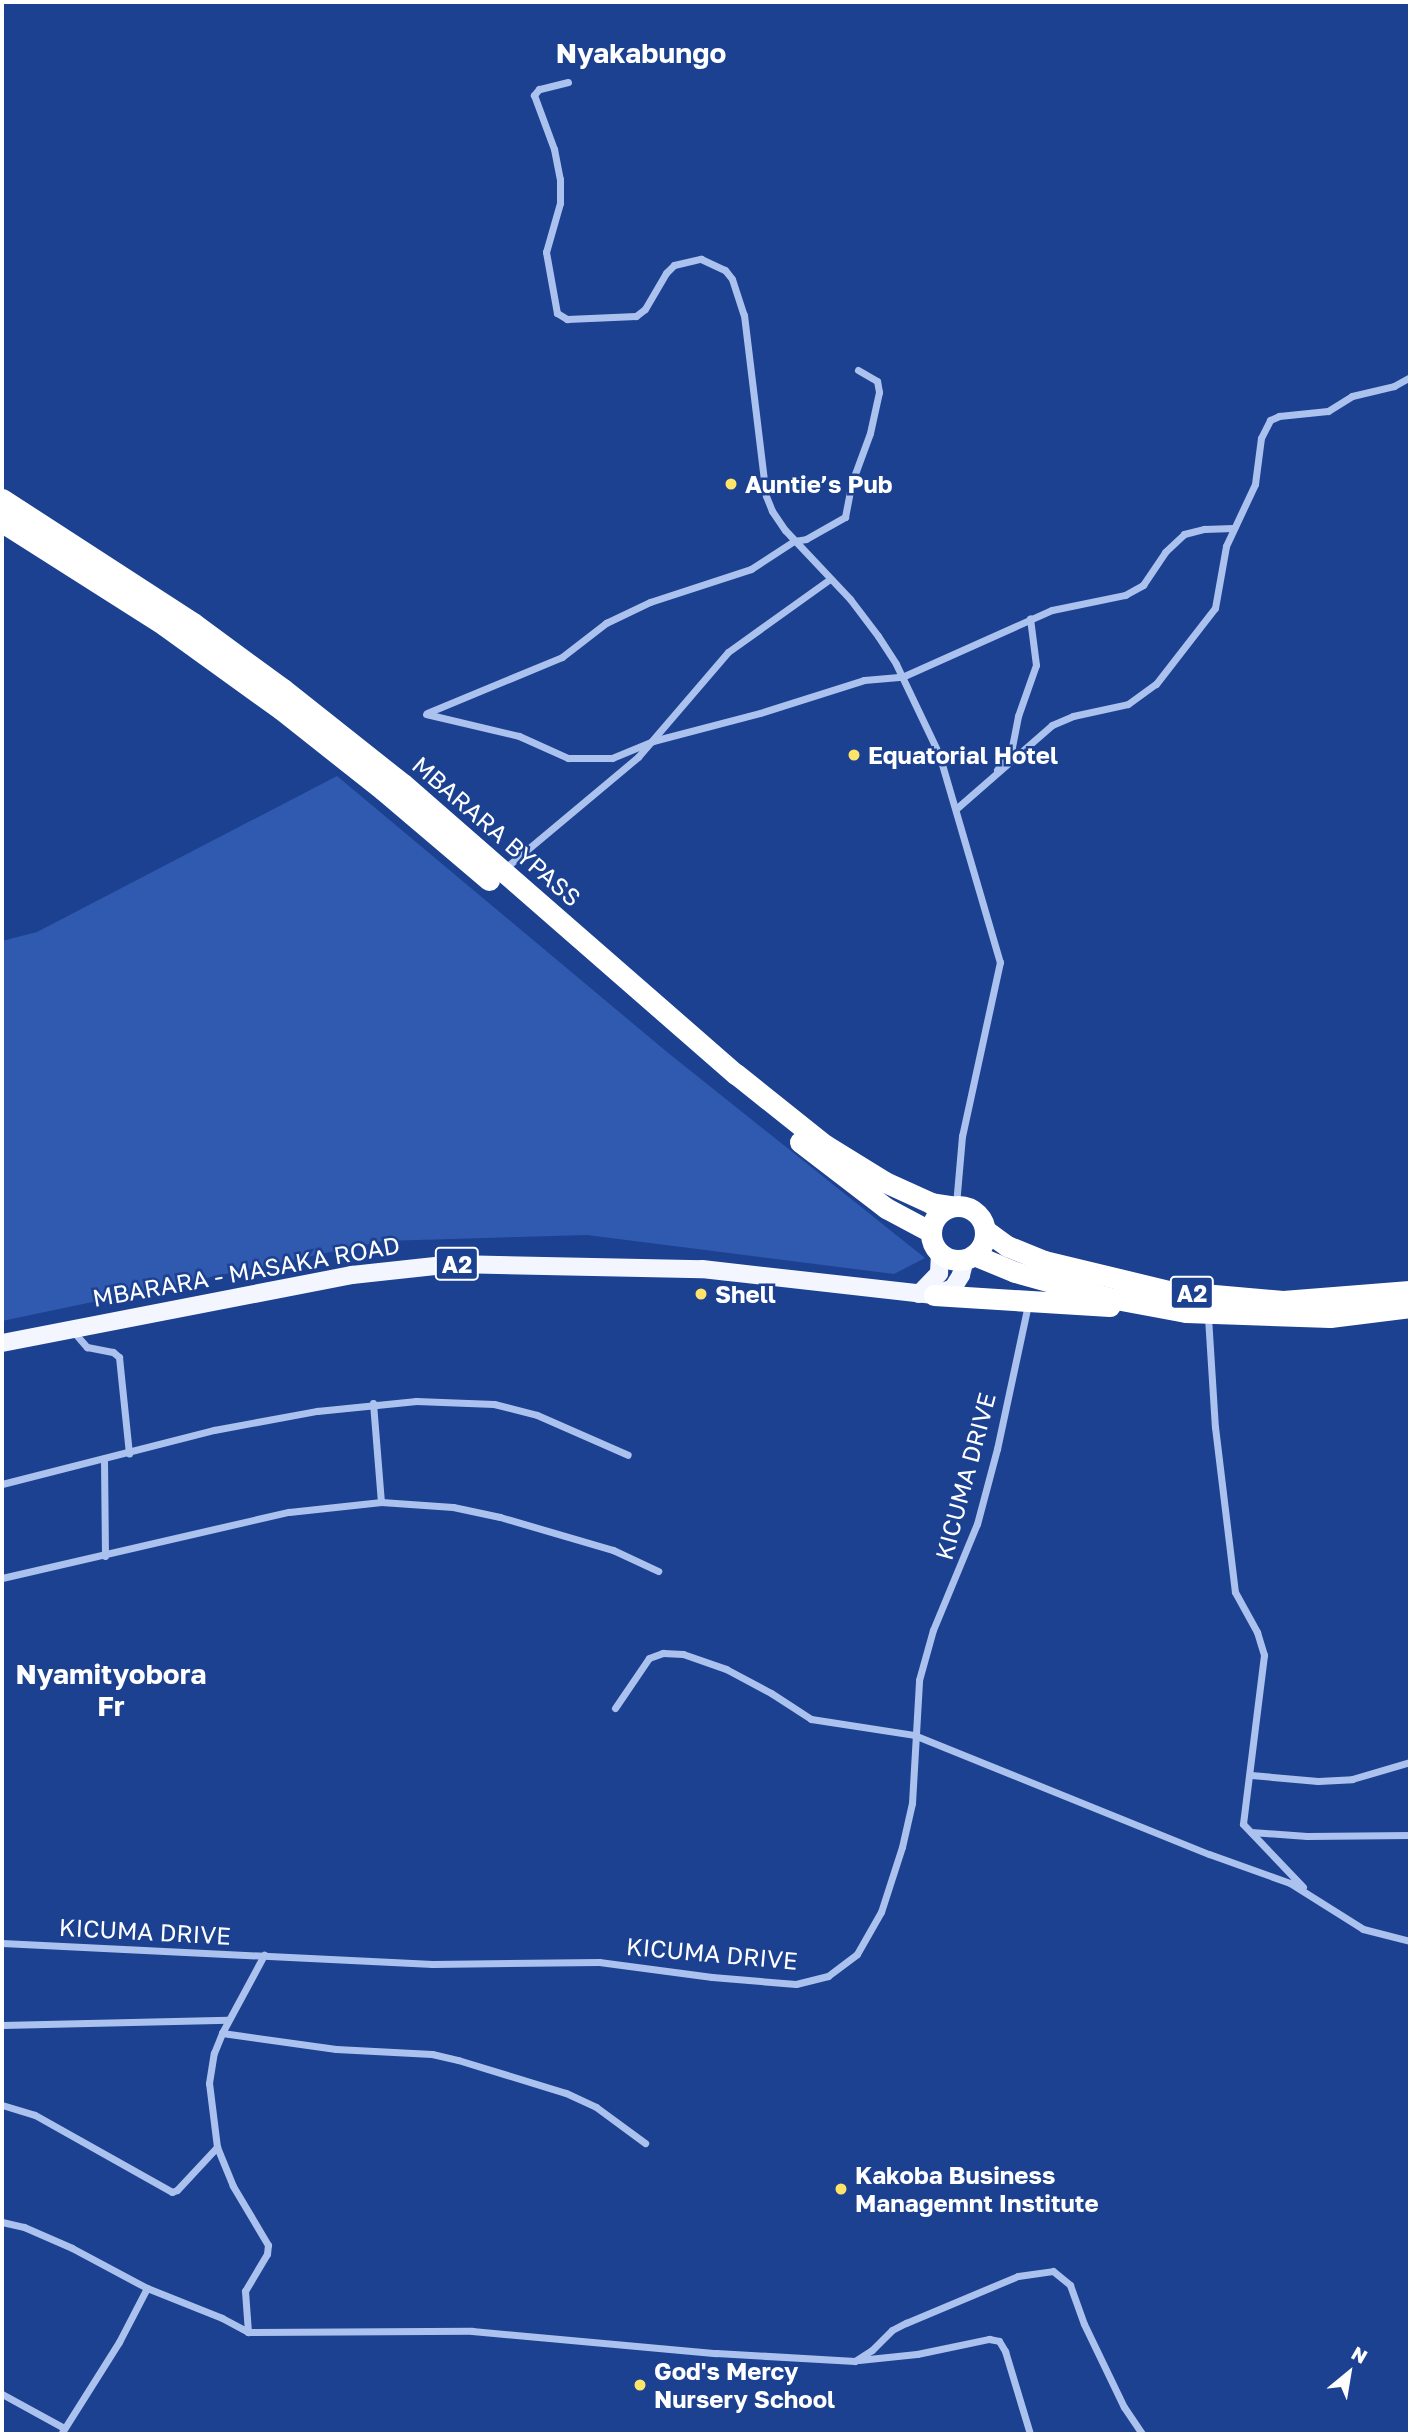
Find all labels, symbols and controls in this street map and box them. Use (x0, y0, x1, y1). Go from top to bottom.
district label: Nyakabungo (556, 36, 726, 70)
place label: Auntie’s Pub (745, 470, 893, 498)
marker: Auntie’s Pub (723, 476, 739, 492)
place label: Equatorial Hotel (868, 741, 1058, 769)
marker: Equatorial Hotel (846, 747, 862, 763)
street label: MBARARA BYPASS (407, 750, 587, 912)
street label: MBARARA - MASAKA ROAD (90, 1230, 402, 1312)
road number: A2 (434, 1245, 480, 1284)
road number: A2 (1169, 1274, 1215, 1312)
place label: Shell (715, 1280, 776, 1308)
marker: Shell (693, 1286, 709, 1302)
street label: KICUMA DRIVE (929, 1389, 1001, 1563)
district label: Nyamityobora Fr (16, 1657, 206, 1723)
street label: KICUMA DRIVE (58, 1912, 232, 1950)
street label: KICUMA DRIVE (625, 1931, 799, 1975)
place label: Kakoba Business Managemnt Institute (855, 2161, 1099, 2217)
marker: Kakoba Business Managemnt Institute (833, 2181, 849, 2197)
north arrow (1314, 2338, 1384, 2408)
text: N (1348, 2341, 1372, 2368)
place label: God's Mercy Nursery School (654, 2357, 835, 2413)
marker: God's Mercy Nursery School (632, 2377, 648, 2393)

